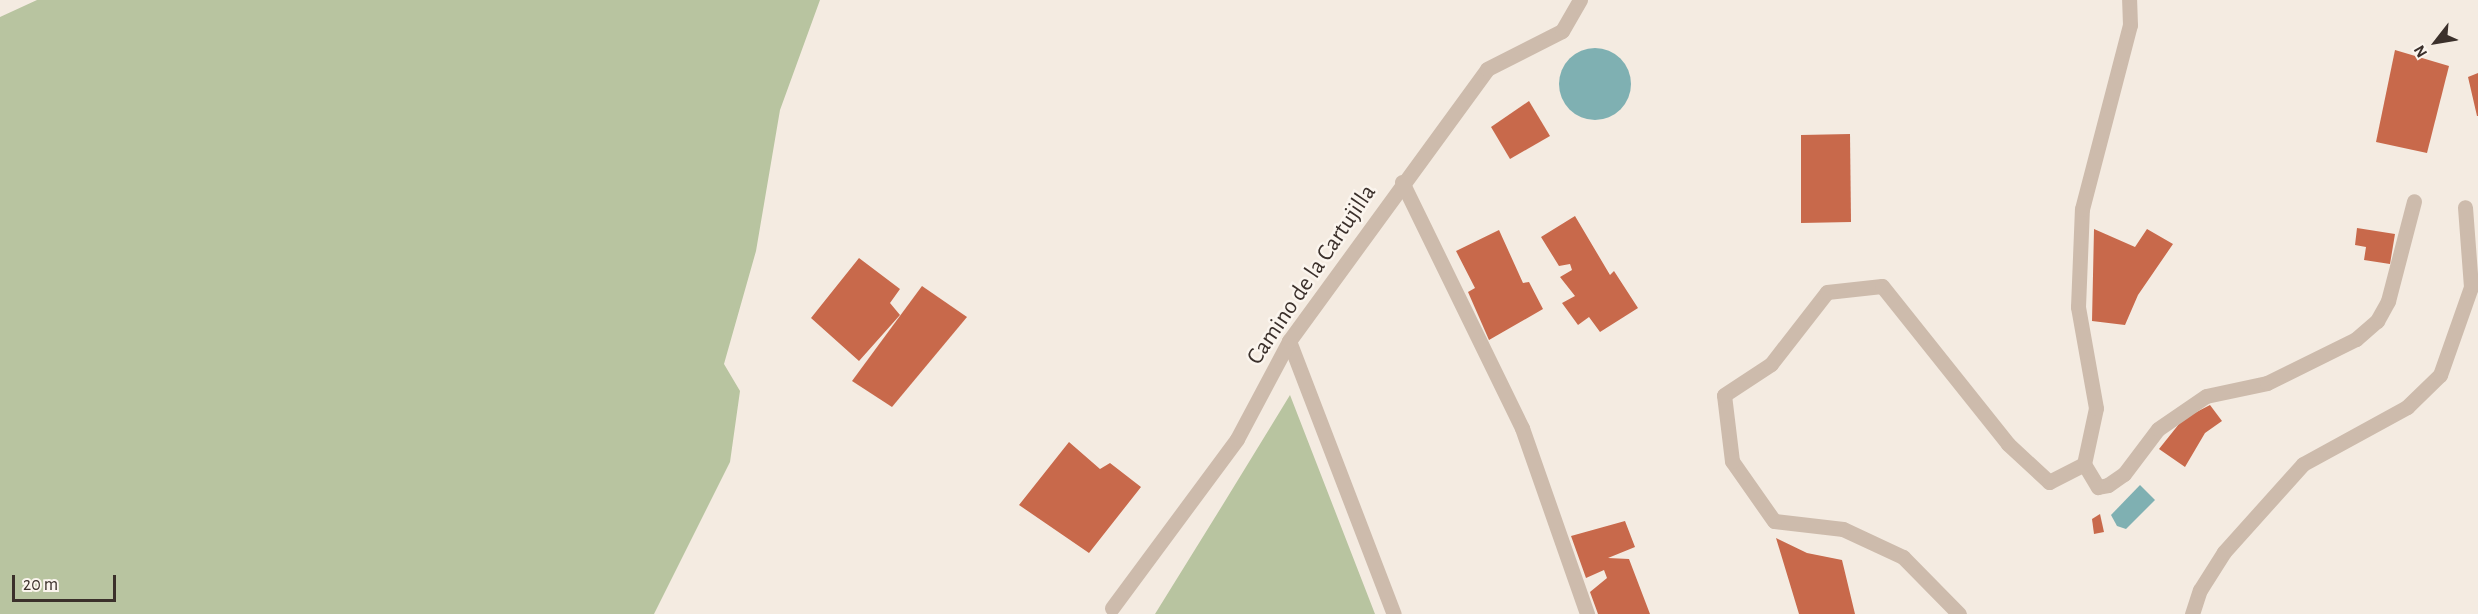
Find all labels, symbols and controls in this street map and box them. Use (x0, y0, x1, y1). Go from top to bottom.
north arrow (2406, 12, 2466, 72)
text: N (2411, 42, 2430, 60)
street label: Camino de la Cartujilla (1241, 179, 1383, 371)
scale bar (15, 563, 118, 601)
text: 20 m (23, 576, 58, 594)

